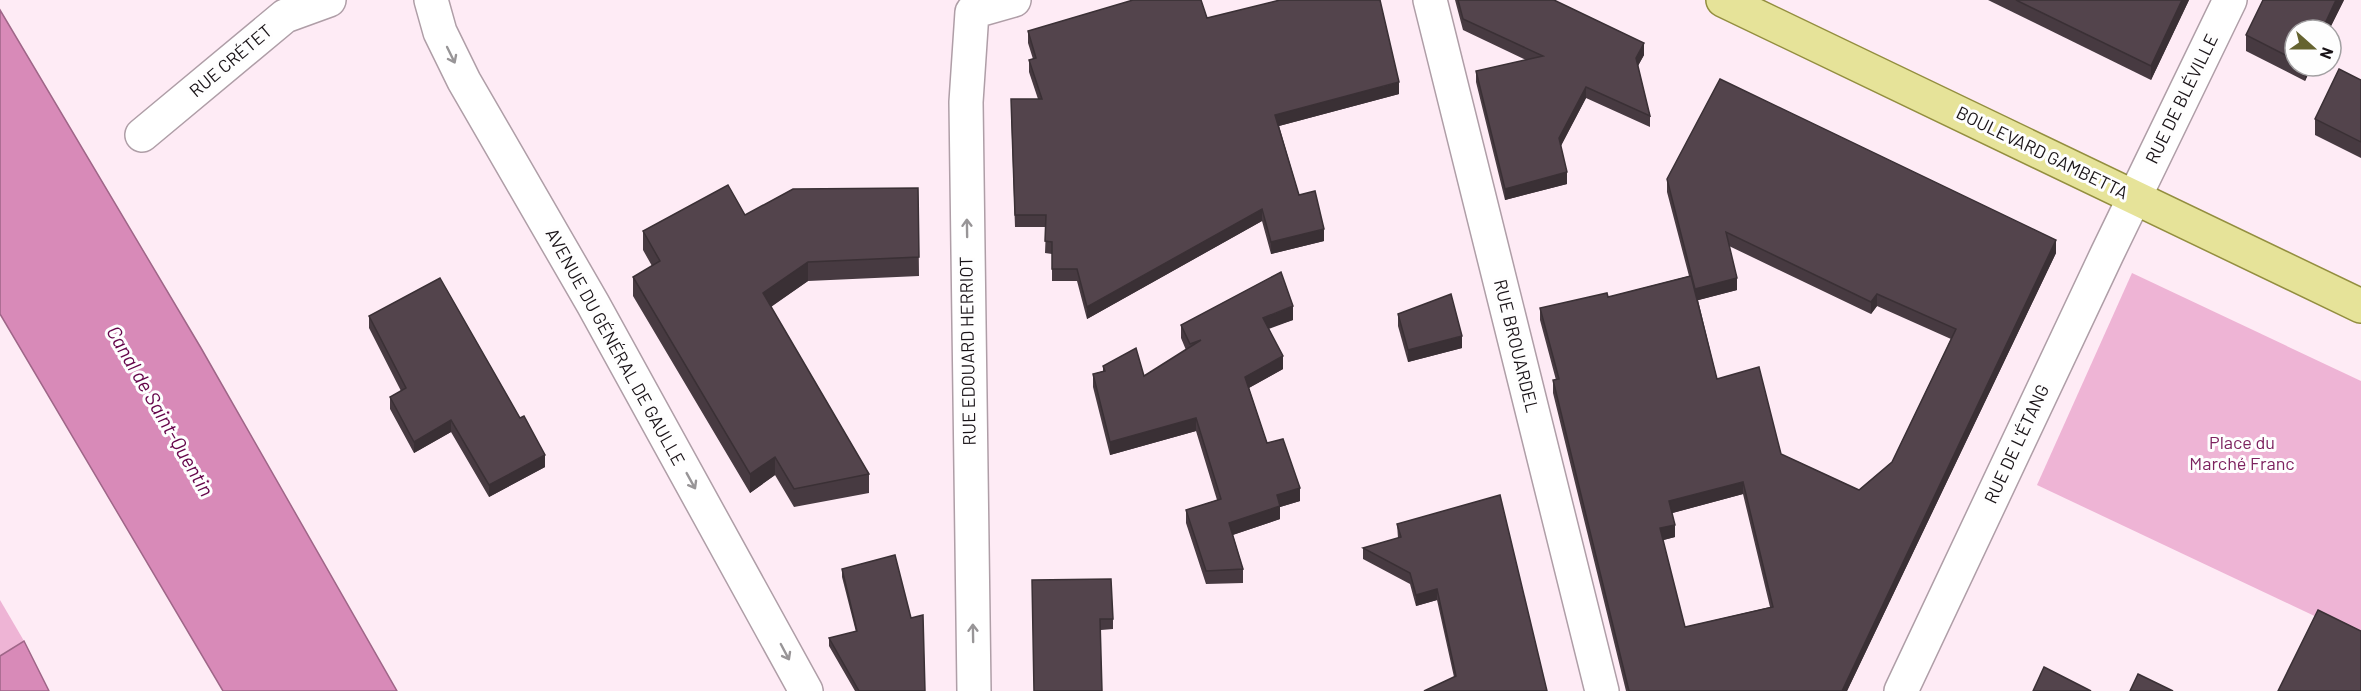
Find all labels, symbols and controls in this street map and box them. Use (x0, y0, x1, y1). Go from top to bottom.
north arrow (2283, 18, 2343, 78)
street label: RUE CRÉTET (184, 19, 276, 101)
street label: RUE DE BLÉVILLE (2140, 30, 2222, 167)
one-way arrow (446, 45, 458, 63)
text: N (2317, 45, 2338, 62)
street label: BOULEVARD GAMBETTA (1953, 101, 2132, 203)
one-way arrow (961, 218, 972, 238)
street label: AVENUE DU GÉNÉRAL DE GAULLE (541, 224, 690, 469)
street label: RUE EDOUARD HERRIOT (954, 256, 980, 446)
street label: RUE BROUARDEL (1490, 277, 1544, 415)
water label: Canal de Saint-Quentin (102, 321, 220, 500)
street label: RUE DE L'ÉTANG (1979, 381, 2053, 507)
park label: Place du Marché Franc (2189, 431, 2295, 474)
one-way arrow (685, 472, 697, 489)
one-way arrow (967, 623, 979, 643)
one-way arrow (780, 642, 791, 660)

